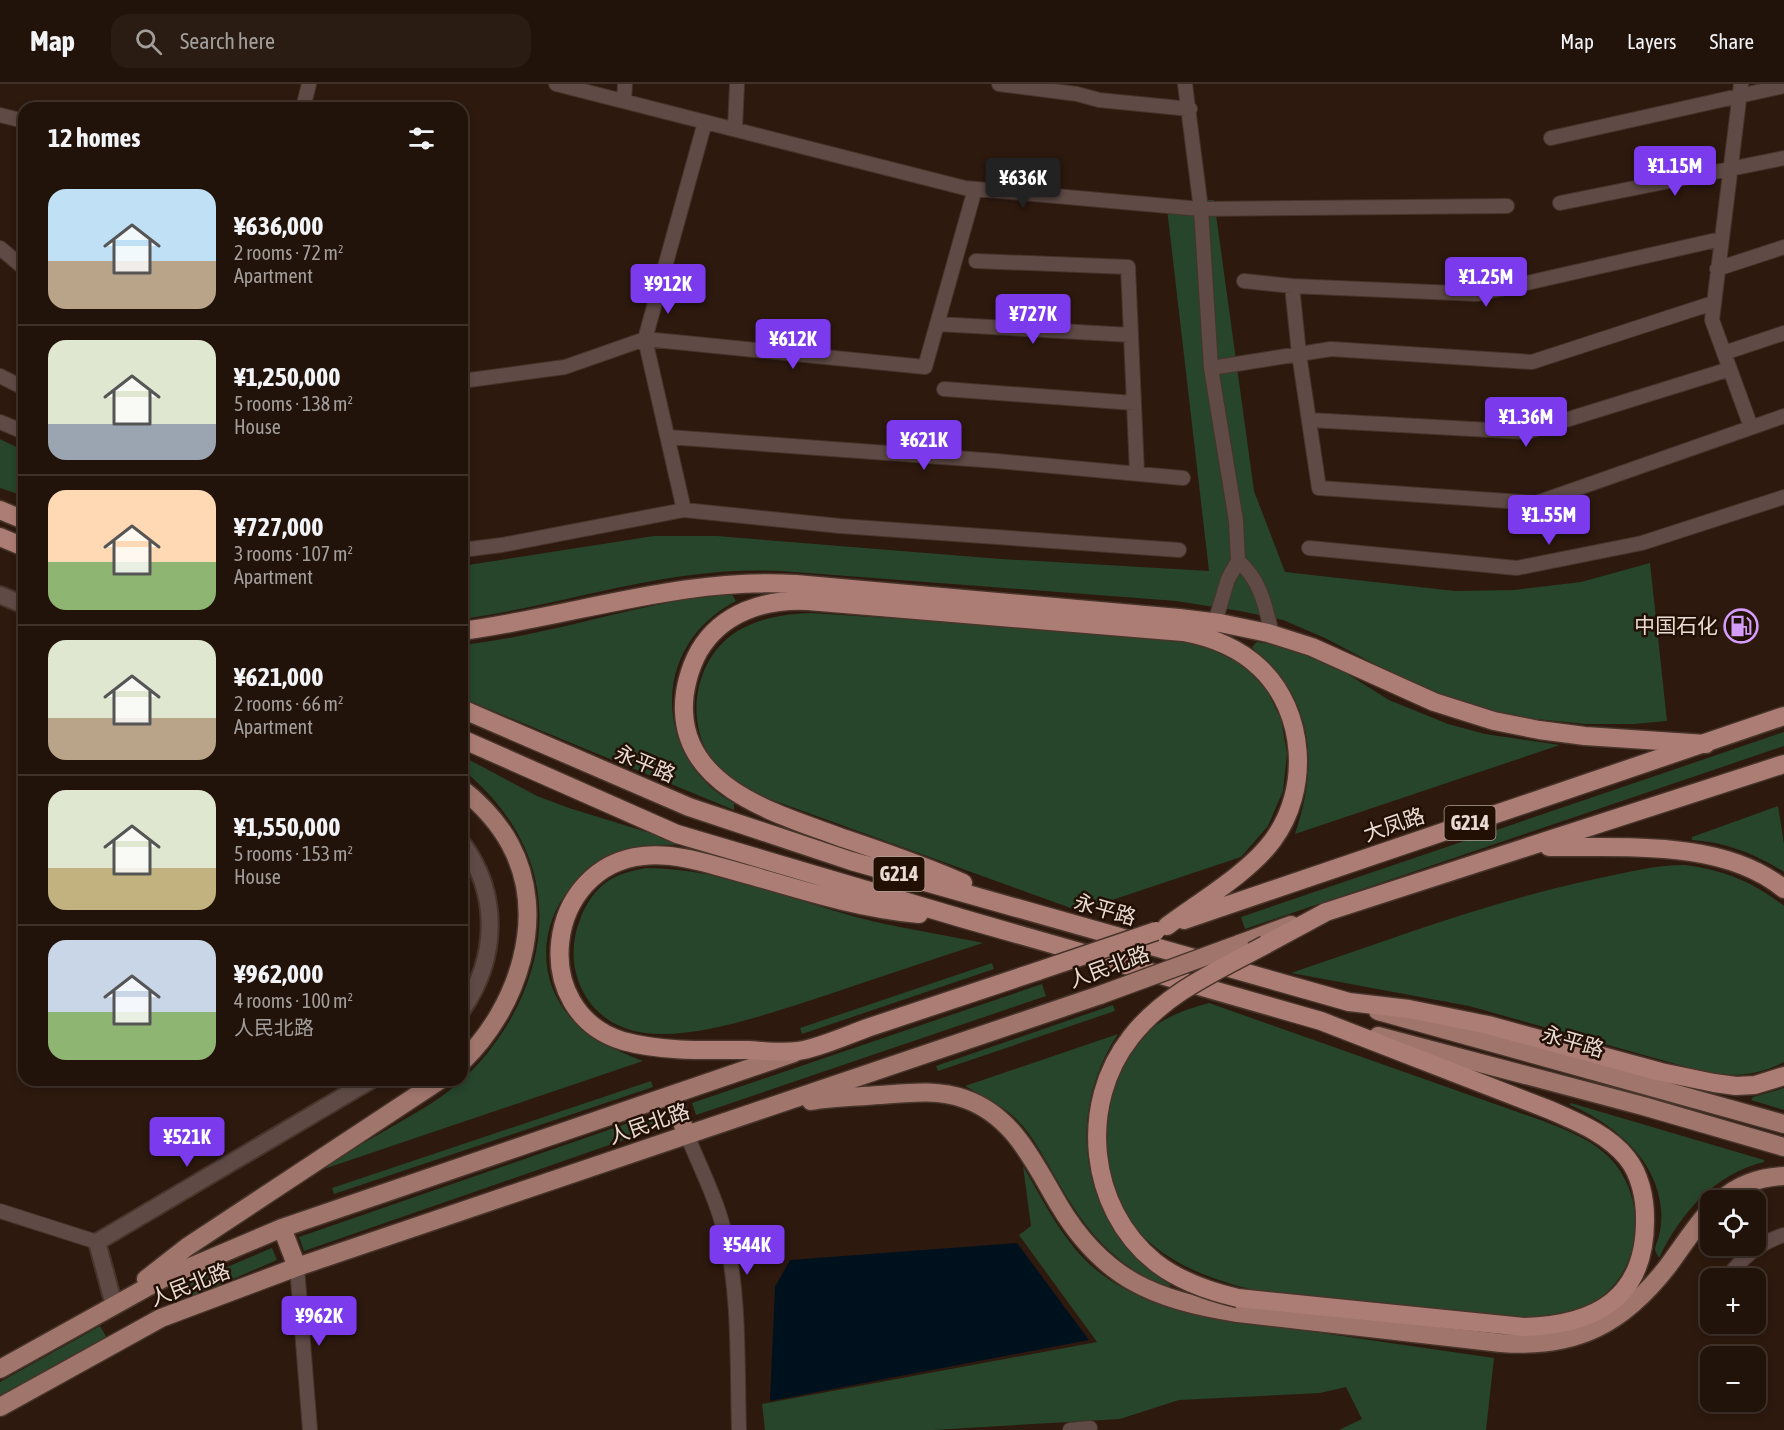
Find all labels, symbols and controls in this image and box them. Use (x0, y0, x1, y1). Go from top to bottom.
search box (111, 14, 531, 68)
text: Map (30, 25, 75, 57)
icon: search (132, 25, 165, 58)
text: Search here (180, 28, 275, 54)
text: Map (1560, 29, 1594, 53)
text: Layers (1627, 29, 1677, 53)
text: Share (1710, 29, 1754, 53)
icon: filters (405, 122, 438, 155)
text: 12 homes (48, 123, 141, 153)
pin: ¥1.15M (1626, 146, 1724, 197)
text: ¥1.15M (1648, 154, 1702, 177)
pin: ¥636K (981, 158, 1065, 209)
text: ¥636K (1000, 166, 1046, 189)
text: ¥636,000 (234, 211, 324, 241)
icon: home (96, 213, 168, 285)
text: 2 rooms · 72 m² (234, 241, 344, 264)
pin: ¥1.25M (1437, 257, 1535, 308)
text: Apartment (234, 264, 313, 287)
pin: ¥912K (626, 264, 710, 315)
text: ¥1.25M (1459, 265, 1513, 288)
text: ¥912K (645, 272, 691, 295)
pin: ¥727K (991, 294, 1075, 345)
text: ¥727K (1010, 302, 1056, 325)
pin: ¥612K (751, 319, 835, 370)
text: ¥612K (770, 327, 816, 350)
text: ¥1,250,000 (234, 362, 340, 392)
icon: home (96, 364, 168, 436)
text: 5 rooms · 138 m² (234, 392, 353, 415)
pin: ¥1.36M (1477, 397, 1575, 448)
text: ¥1.36M (1499, 405, 1553, 428)
text: House (234, 415, 281, 438)
pin: ¥621K (882, 420, 966, 471)
text: ¥621K (901, 428, 947, 451)
pin: ¥1.55M (1500, 495, 1598, 546)
text: ¥1.55M (1522, 503, 1576, 526)
text: ¥727,000 (234, 512, 324, 542)
icon: home (96, 514, 168, 586)
text: 3 rooms · 107 m² (234, 542, 353, 565)
text: Apartment (234, 565, 313, 588)
fuel station icon: 中国石化 (1723, 608, 1759, 644)
place label: 中国石化 (1634, 613, 1718, 637)
text: ¥621,000 (234, 662, 324, 692)
icon: home (96, 664, 168, 736)
text: 2 rooms · 66 m² (234, 692, 344, 715)
text: Apartment (234, 715, 313, 738)
street label: 永平路 (612, 740, 679, 786)
street label: 大凤路 (1360, 802, 1427, 846)
road number: G214 (1444, 806, 1496, 840)
text: ¥1,550,000 (234, 812, 340, 842)
icon: home (96, 814, 168, 886)
text: 5 rooms · 153 m² (234, 842, 353, 865)
road number: G214 (874, 857, 924, 891)
text: House (234, 865, 281, 888)
street label: 永平路 (1072, 889, 1139, 929)
street label: 人民北路 (1065, 940, 1152, 992)
text: ¥962,000 (234, 959, 324, 989)
icon: home (96, 964, 168, 1036)
text: 4 rooms · 100 m² (234, 989, 353, 1012)
text: 人民北路 (234, 1016, 314, 1039)
street label: 永平路 (1540, 1021, 1607, 1061)
street label: 人民北路 (605, 1098, 692, 1148)
pin: ¥521K (145, 1117, 229, 1168)
text: ¥521K (164, 1125, 210, 1148)
map controls (1700, 1190, 1766, 1412)
button: locate (1700, 1190, 1766, 1256)
pin: ¥544K (705, 1225, 789, 1276)
text: ¥544K (724, 1233, 770, 1256)
street label: 人民北路 (146, 1258, 233, 1310)
button: + (1700, 1268, 1766, 1334)
pin: ¥962K (277, 1296, 361, 1347)
text: ¥962K (296, 1304, 342, 1327)
button: − (1700, 1346, 1766, 1412)

